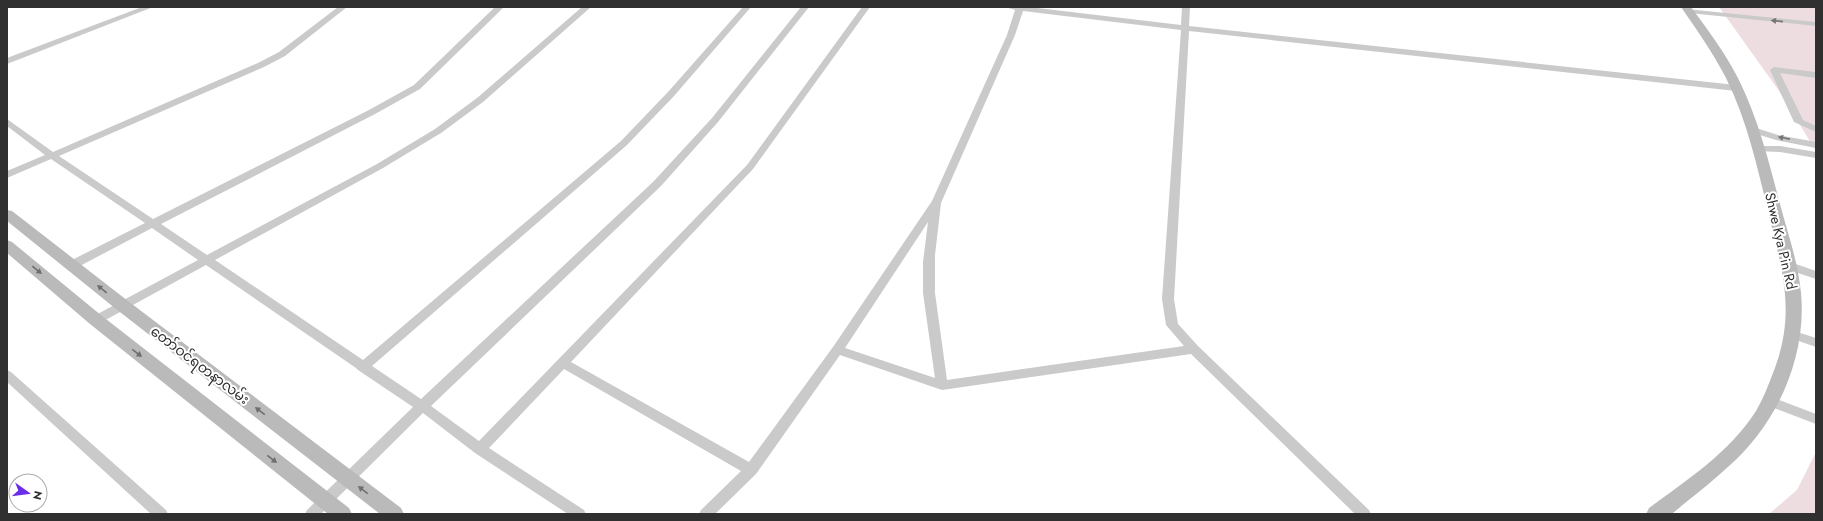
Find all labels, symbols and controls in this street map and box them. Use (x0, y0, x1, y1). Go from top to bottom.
one-way arrow (1771, 17, 1783, 24)
one-way arrow (1778, 135, 1790, 141)
street label: Shwe Kya Pin Rd (1760, 191, 1802, 291)
one-way arrow (32, 265, 43, 274)
one-way arrow (96, 284, 107, 293)
street label: တော်ဝင်ရတနာလမ်း (145, 321, 254, 410)
one-way arrow (132, 349, 143, 357)
one-way arrow (255, 407, 265, 415)
one-way arrow (267, 455, 278, 464)
north arrow (8, 473, 48, 513)
one-way arrow (358, 486, 369, 494)
text: N (29, 489, 47, 502)

